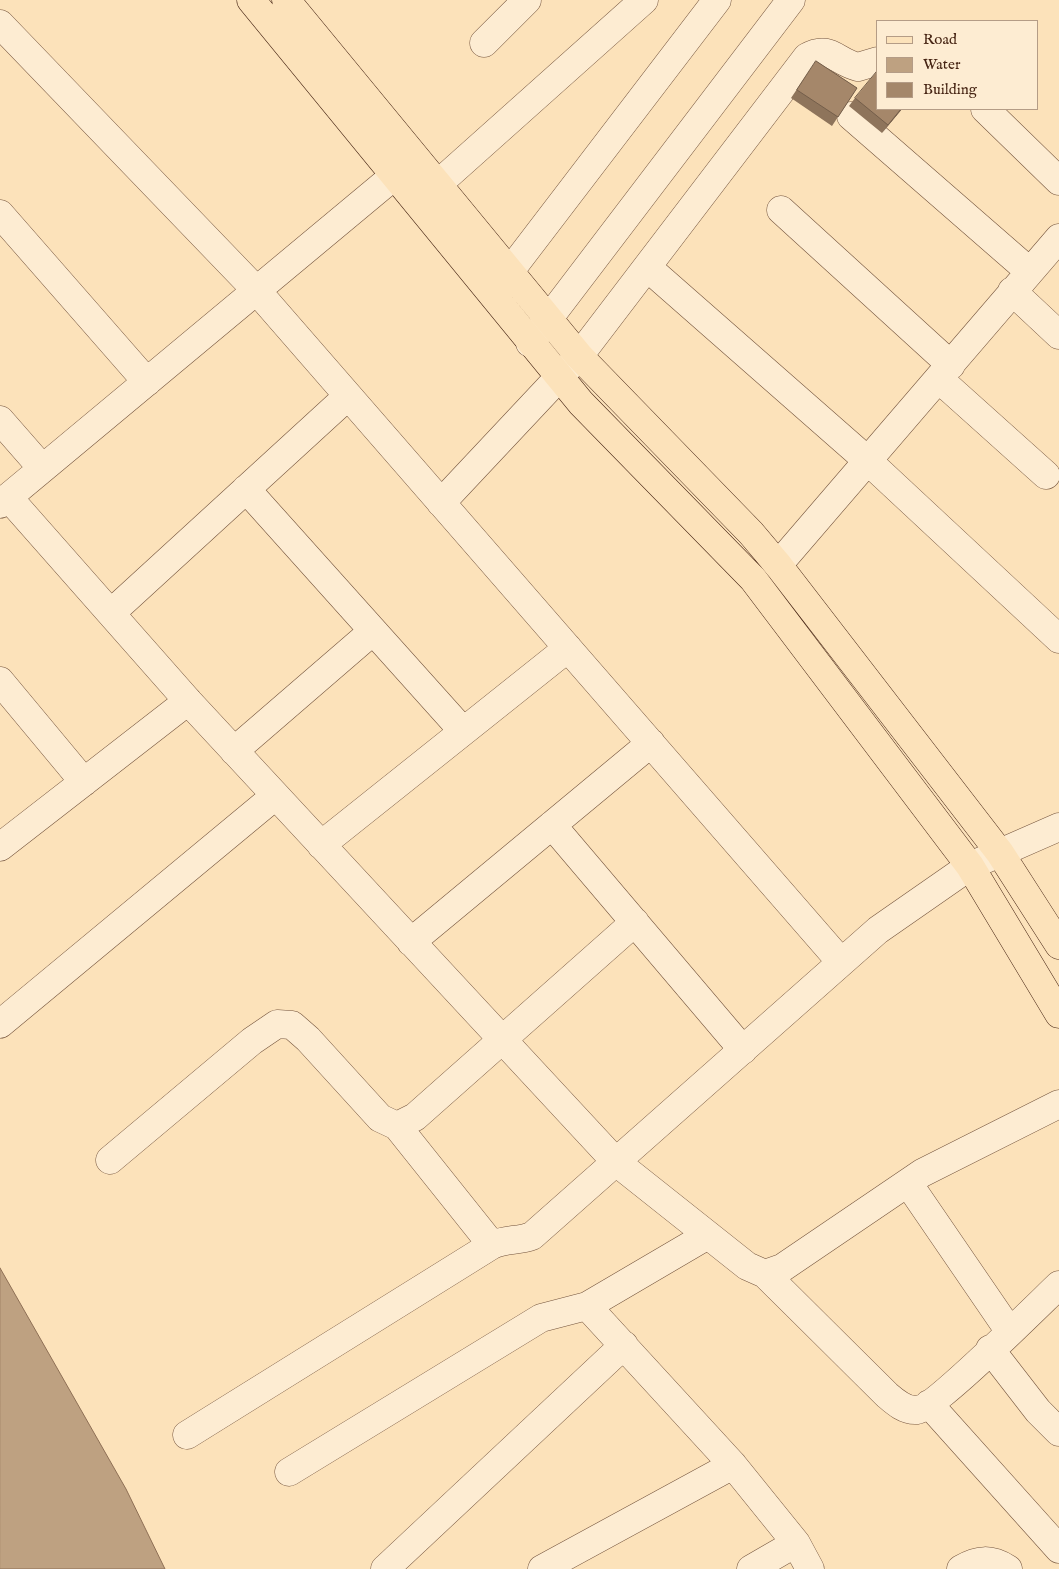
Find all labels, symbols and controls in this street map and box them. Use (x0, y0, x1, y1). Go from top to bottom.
legend (876, 20, 1039, 110)
text: Road (923, 30, 957, 49)
text: Water (923, 55, 960, 74)
text: Building (923, 80, 977, 99)

